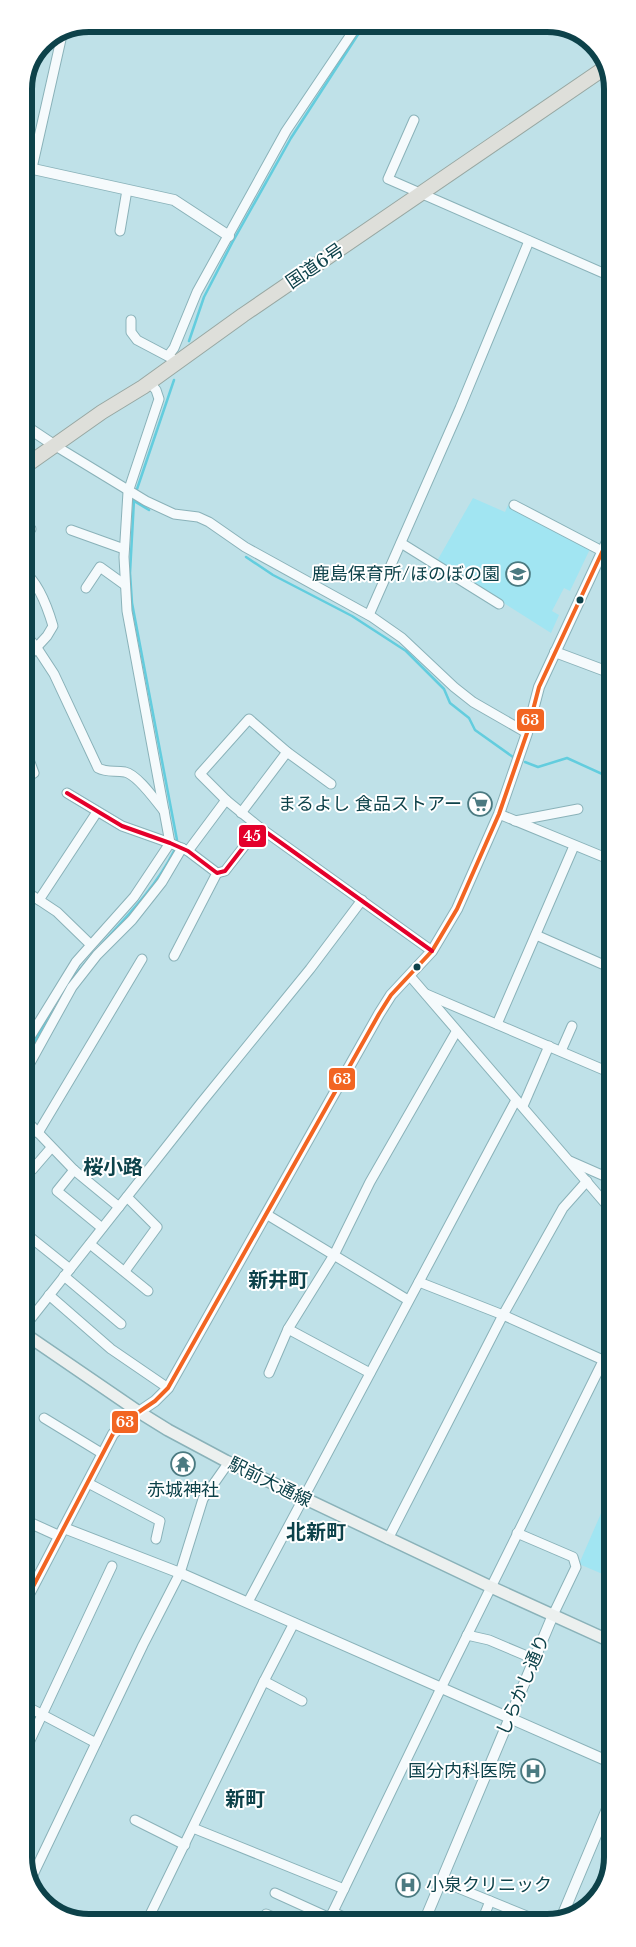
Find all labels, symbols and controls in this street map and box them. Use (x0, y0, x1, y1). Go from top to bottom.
street label: 国道6号 (282, 239, 348, 293)
school or university icon: 鹿島保育所/ほのぼの園 (505, 561, 531, 587)
place label: 鹿島保育所/ほのぼの園 (312, 563, 500, 585)
unlabelled marker (575, 595, 585, 605)
line badge: 63 (516, 708, 545, 732)
text: 63 (521, 711, 539, 729)
supermarket icon: まるよし 食品ストアー (467, 791, 493, 817)
place label: まるよし 食品ストアー (278, 793, 462, 815)
line badge: 45 (238, 824, 267, 848)
text: 45 (243, 827, 261, 845)
unlabelled marker (412, 962, 422, 972)
line badge: 63 (328, 1067, 356, 1091)
text: 63 (333, 1070, 351, 1088)
district label: 桜小路 (83, 1155, 143, 1179)
district label: 新井町 (248, 1268, 308, 1292)
line badge: 63 (111, 1410, 139, 1434)
text: 63 (116, 1413, 134, 1431)
temple icon: 赤城神社 (170, 1451, 196, 1477)
street label: 駅前大通線 (225, 1452, 315, 1512)
place label: 赤城神社 (147, 1479, 219, 1501)
district label: 北新町 (286, 1520, 346, 1544)
street label: しらかし通り (492, 1631, 554, 1739)
hospital icon: 国分内科医院 (520, 1758, 546, 1784)
place label: 国分内科医院 (408, 1760, 516, 1782)
district label: 新町 (225, 1787, 265, 1811)
hospital icon: 小泉クリニック (395, 1872, 421, 1898)
place label: 小泉クリニック (426, 1874, 552, 1896)

